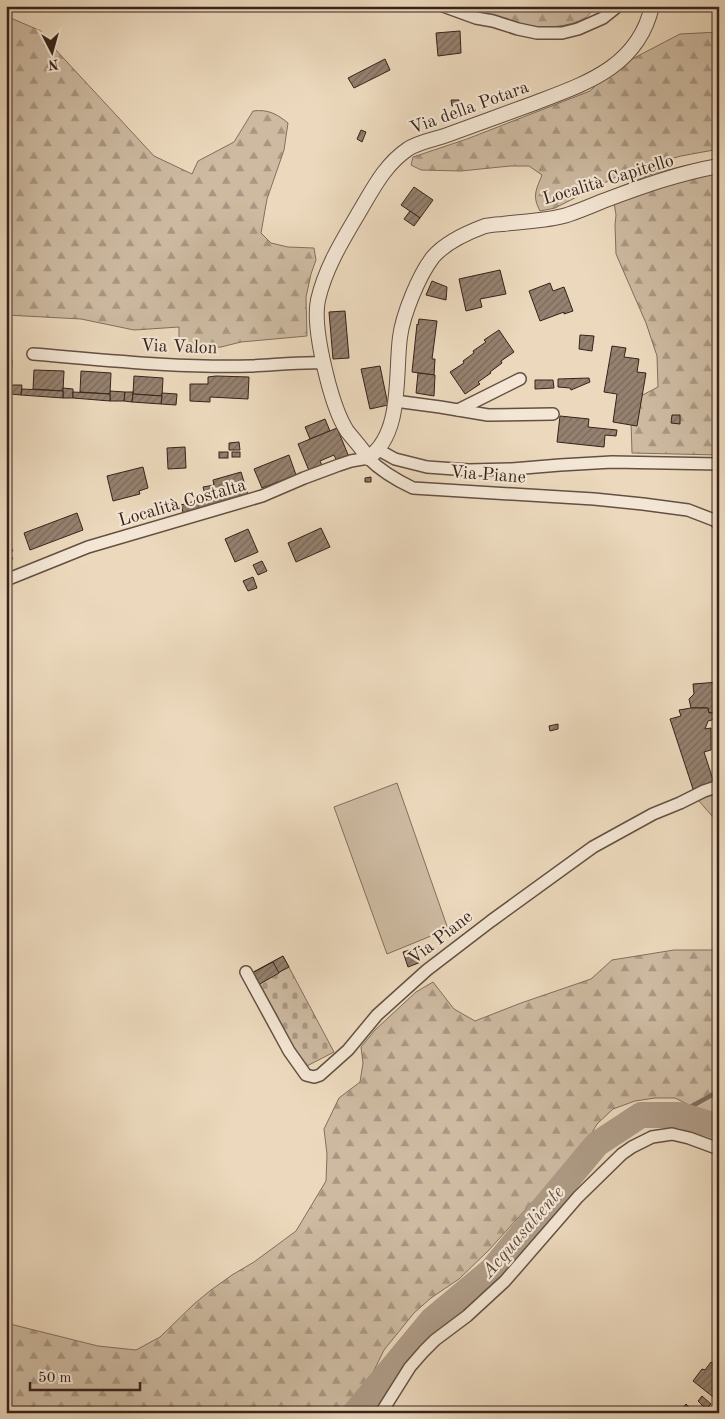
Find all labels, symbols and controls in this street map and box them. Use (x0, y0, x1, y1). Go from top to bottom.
north arrow (28, 28, 78, 78)
text: N (47, 56, 59, 71)
street label: Via della Potara (408, 78, 531, 138)
street label: Località Capitello (541, 151, 676, 208)
street label: Via Valon (140, 337, 218, 357)
street label: Via Piane (449, 463, 526, 487)
street label: Località Costalta (116, 476, 248, 530)
street label: Via Piane (405, 907, 476, 968)
water label: Acquasaliente (478, 1183, 569, 1283)
scale bar (30, 1359, 140, 1391)
text: 50 m (38, 1371, 72, 1386)

